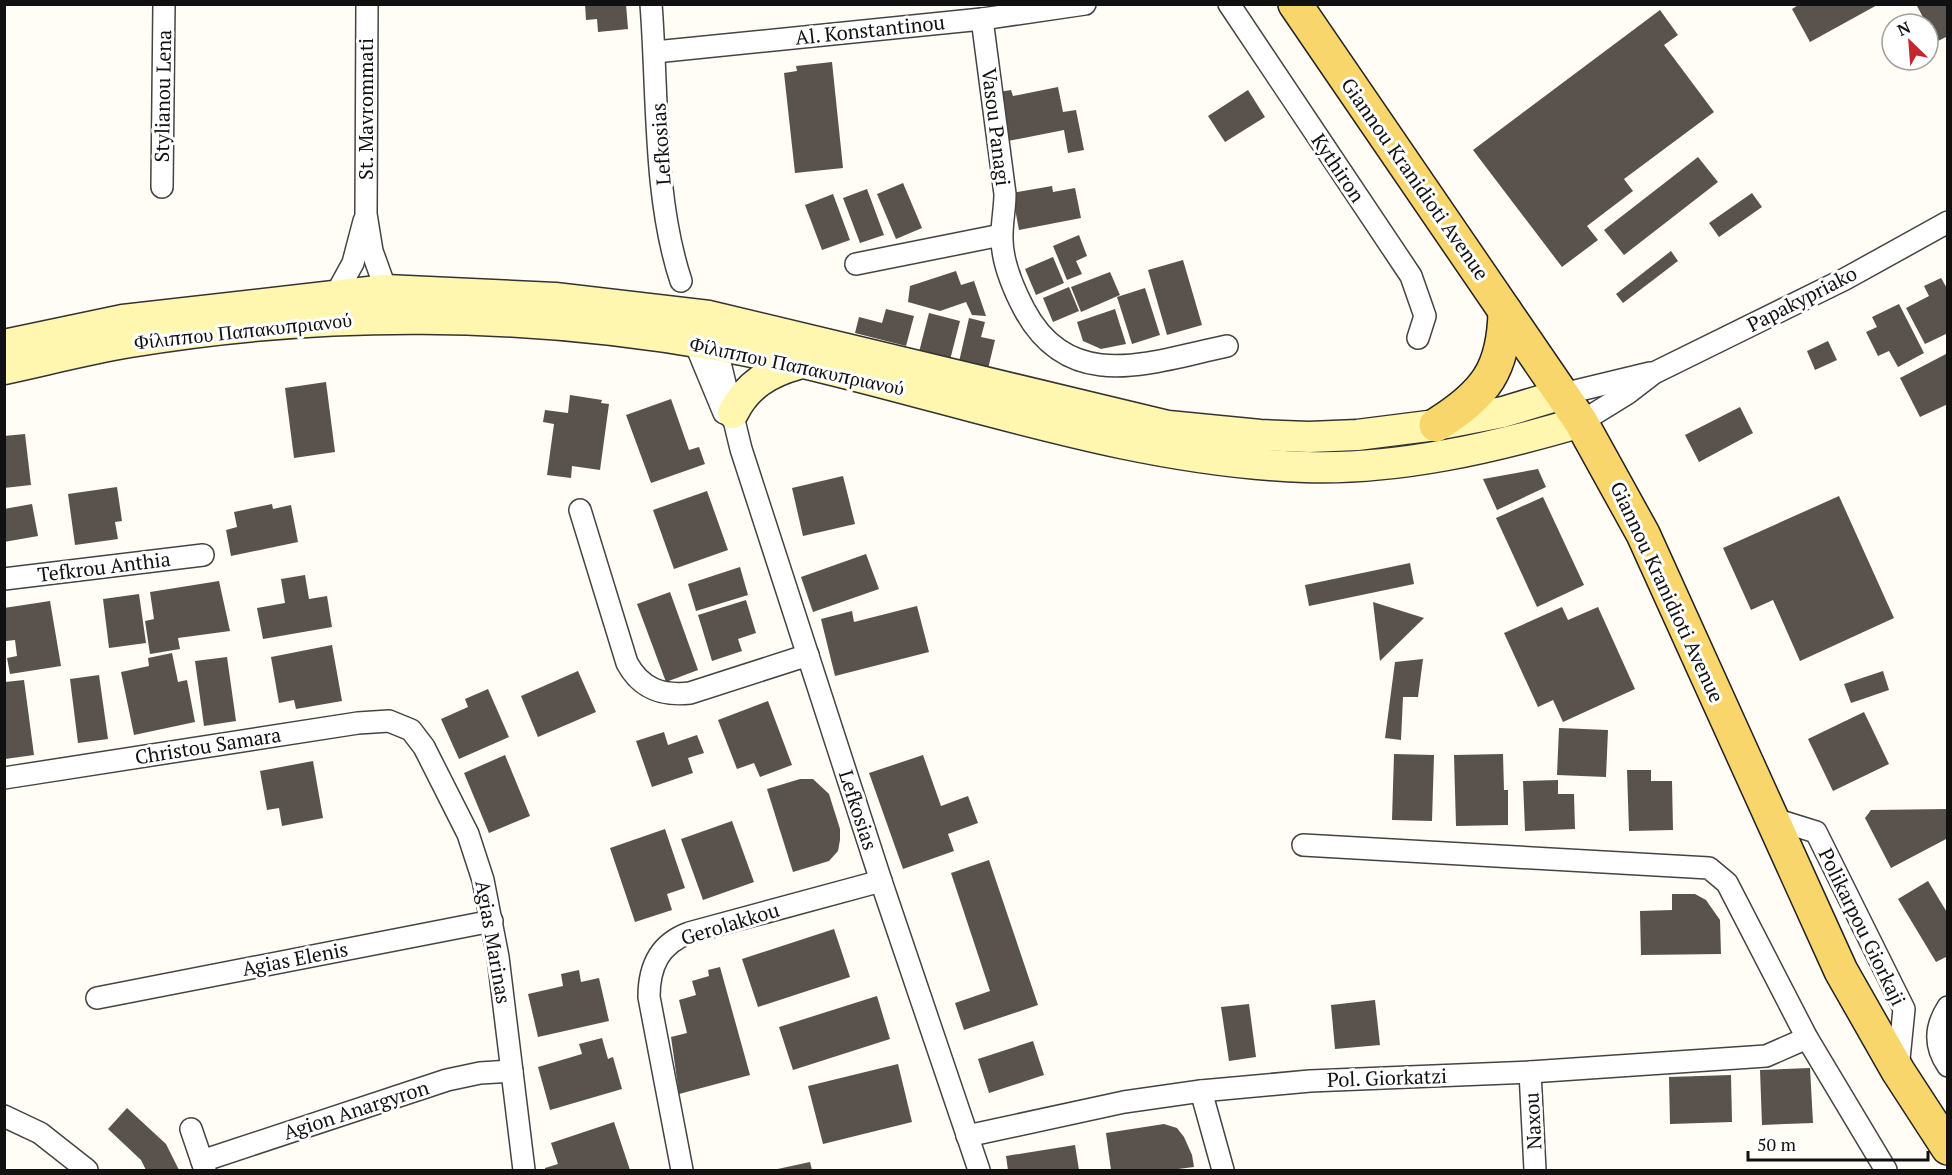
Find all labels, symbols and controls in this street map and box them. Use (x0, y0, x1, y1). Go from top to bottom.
street label: Al. Konstantinou (794, 8, 946, 51)
north arrow (1880, 12, 1940, 72)
text: N (1894, 16, 1914, 41)
street label: Stylianou Lena (148, 29, 177, 163)
street label: St. Mavrommati (352, 38, 379, 180)
street label: Vasou Panagi (976, 66, 1017, 188)
street label: Giannou Kranidioti Avenue (1335, 72, 1496, 285)
street label: Lefkosias (644, 102, 677, 186)
street label: Kythiron (1305, 128, 1371, 208)
street label: Papakypriako (1742, 259, 1861, 338)
street label: Φίλιππου Παπακυπριανού (133, 306, 353, 355)
street label: Φίλιππου Παπακυπριανού (687, 330, 907, 401)
street label: Giannou Kranidioti Avenue (1604, 477, 1731, 707)
street label: Tefkrou Anthia (36, 545, 172, 588)
street label: Christou Samara (133, 721, 283, 770)
street label: Lefkosias (833, 766, 884, 853)
street label: Polikarpou Giorkaji (1813, 844, 1912, 1010)
street label: Agias Marinas (469, 878, 518, 1006)
street label: Gerolakkou (677, 896, 782, 951)
street label: Agias Elenis (240, 935, 350, 982)
street label: Pol. Giorkatzi (1326, 1062, 1448, 1093)
street label: Agion Anargyron (280, 1073, 432, 1146)
street label: Naxou (1518, 1092, 1547, 1150)
scale bar (1748, 1124, 1928, 1162)
text: 50 m (1757, 1132, 1797, 1156)

